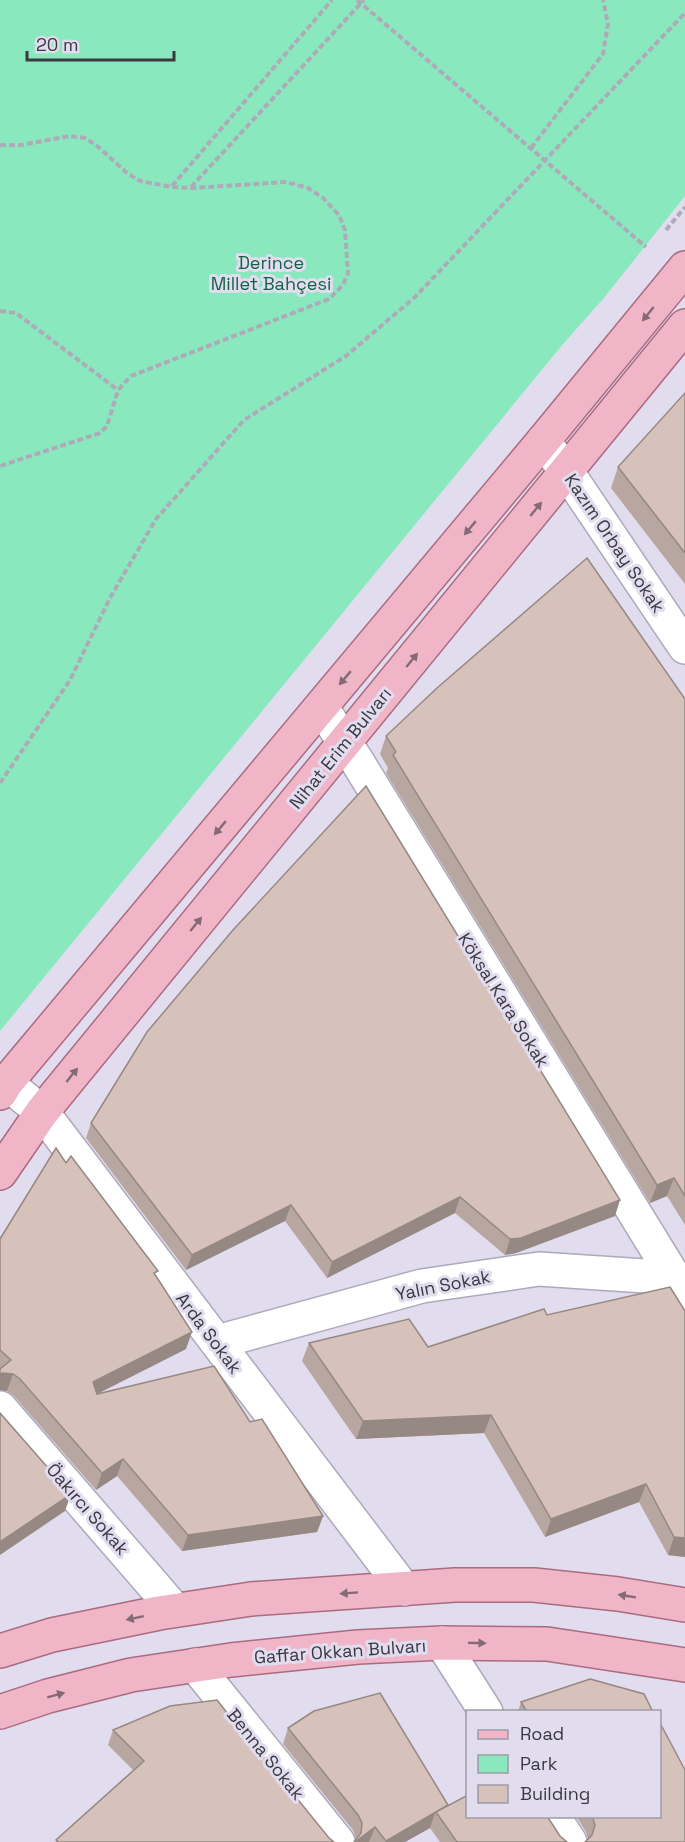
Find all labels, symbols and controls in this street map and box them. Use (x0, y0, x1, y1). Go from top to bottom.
scale bar (27, 24, 174, 62)
text: 20 m (36, 33, 79, 56)
park label: Derince Millet Bahçesi (211, 251, 331, 295)
one-way arrow (642, 306, 655, 321)
street label: Kazım Orbay Sokak (560, 469, 670, 617)
one-way arrow (529, 502, 542, 517)
one-way arrow (464, 520, 477, 535)
one-way arrow (406, 652, 418, 667)
one-way arrow (339, 670, 352, 685)
street label: Nihat Erim Bulvarı (284, 683, 396, 813)
one-way arrow (214, 820, 227, 835)
one-way arrow (189, 916, 202, 932)
street label: Köksal Kara Sokak (453, 928, 555, 1072)
one-way arrow (66, 1067, 79, 1083)
street label: Yalın Sokak (394, 1264, 493, 1305)
street label: Arda Sokak (171, 1288, 247, 1379)
street label: Öakırcı Sokak (42, 1458, 134, 1560)
one-way arrow (340, 1588, 359, 1597)
one-way arrow (618, 1591, 637, 1600)
one-way arrow (125, 1614, 144, 1623)
street label: Gaffar Okkan Bulvarı (253, 1634, 427, 1668)
one-way arrow (468, 1639, 487, 1648)
one-way arrow (47, 1689, 65, 1699)
street label: Benna Sokak (222, 1704, 310, 1805)
legend (466, 1710, 661, 1818)
text: Road (520, 1722, 564, 1745)
text: Park (520, 1752, 558, 1775)
text: Building (520, 1782, 590, 1805)

